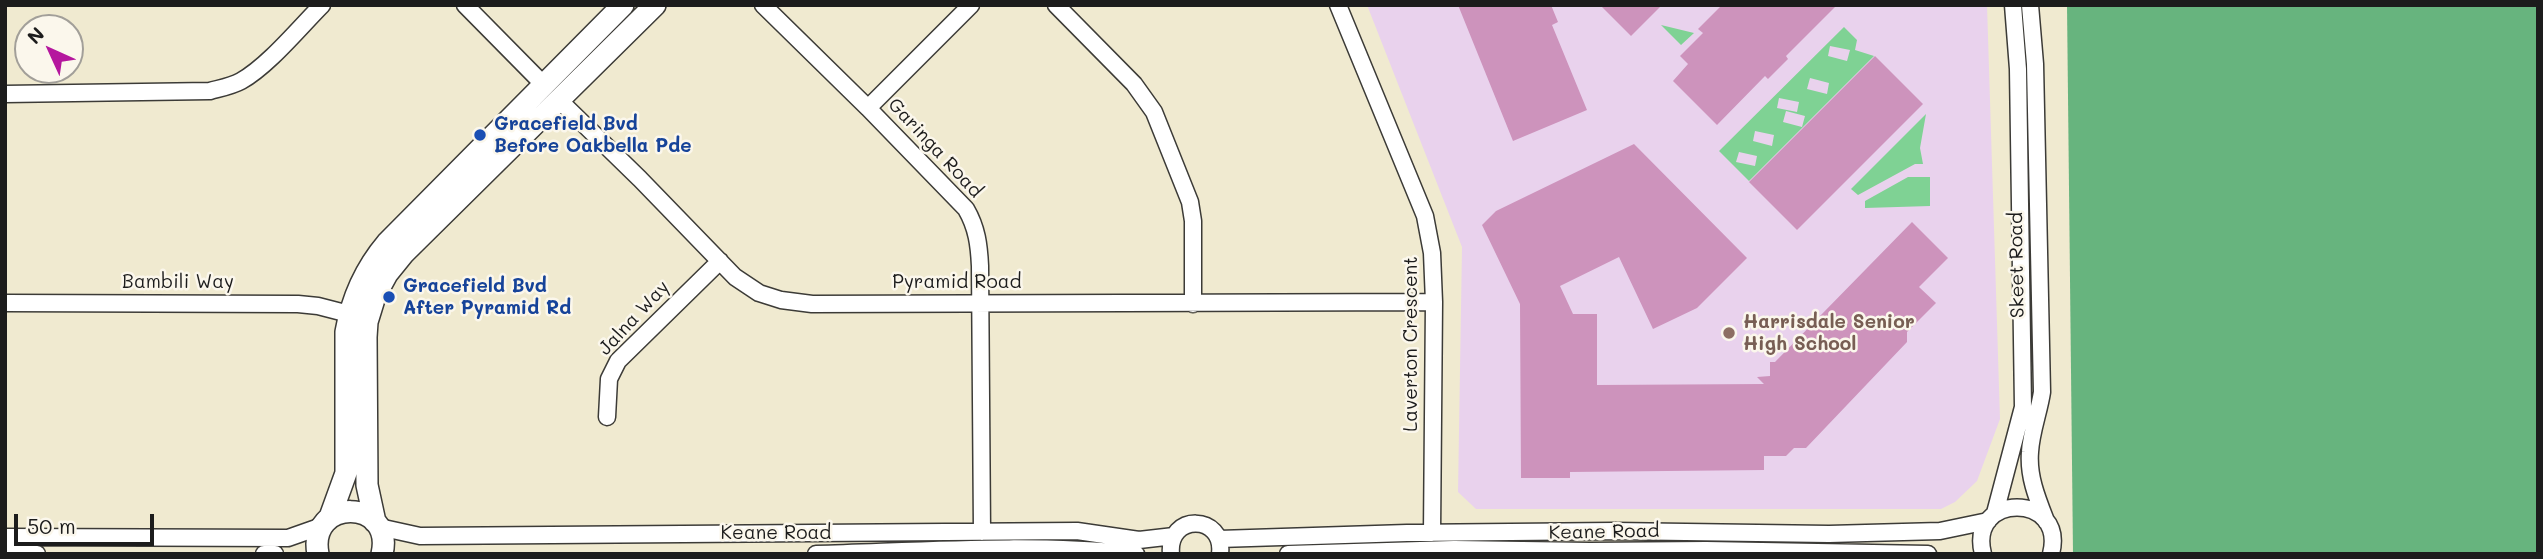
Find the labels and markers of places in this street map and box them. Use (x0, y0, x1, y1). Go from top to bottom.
place label: Gracefield Bvd Before Oakbella Pde (494, 113, 692, 157)
marker: Gracefield Bvd Before Oakbella Pde (472, 127, 488, 143)
place label: Gracefield Bvd After Pyramid Rd (403, 275, 571, 319)
marker: Gracefield Bvd After Pyramid Rd (381, 289, 397, 305)
place label: Harrisdale Senior High School (1743, 311, 1915, 355)
marker: Harrisdale Senior High School (1721, 325, 1737, 341)

